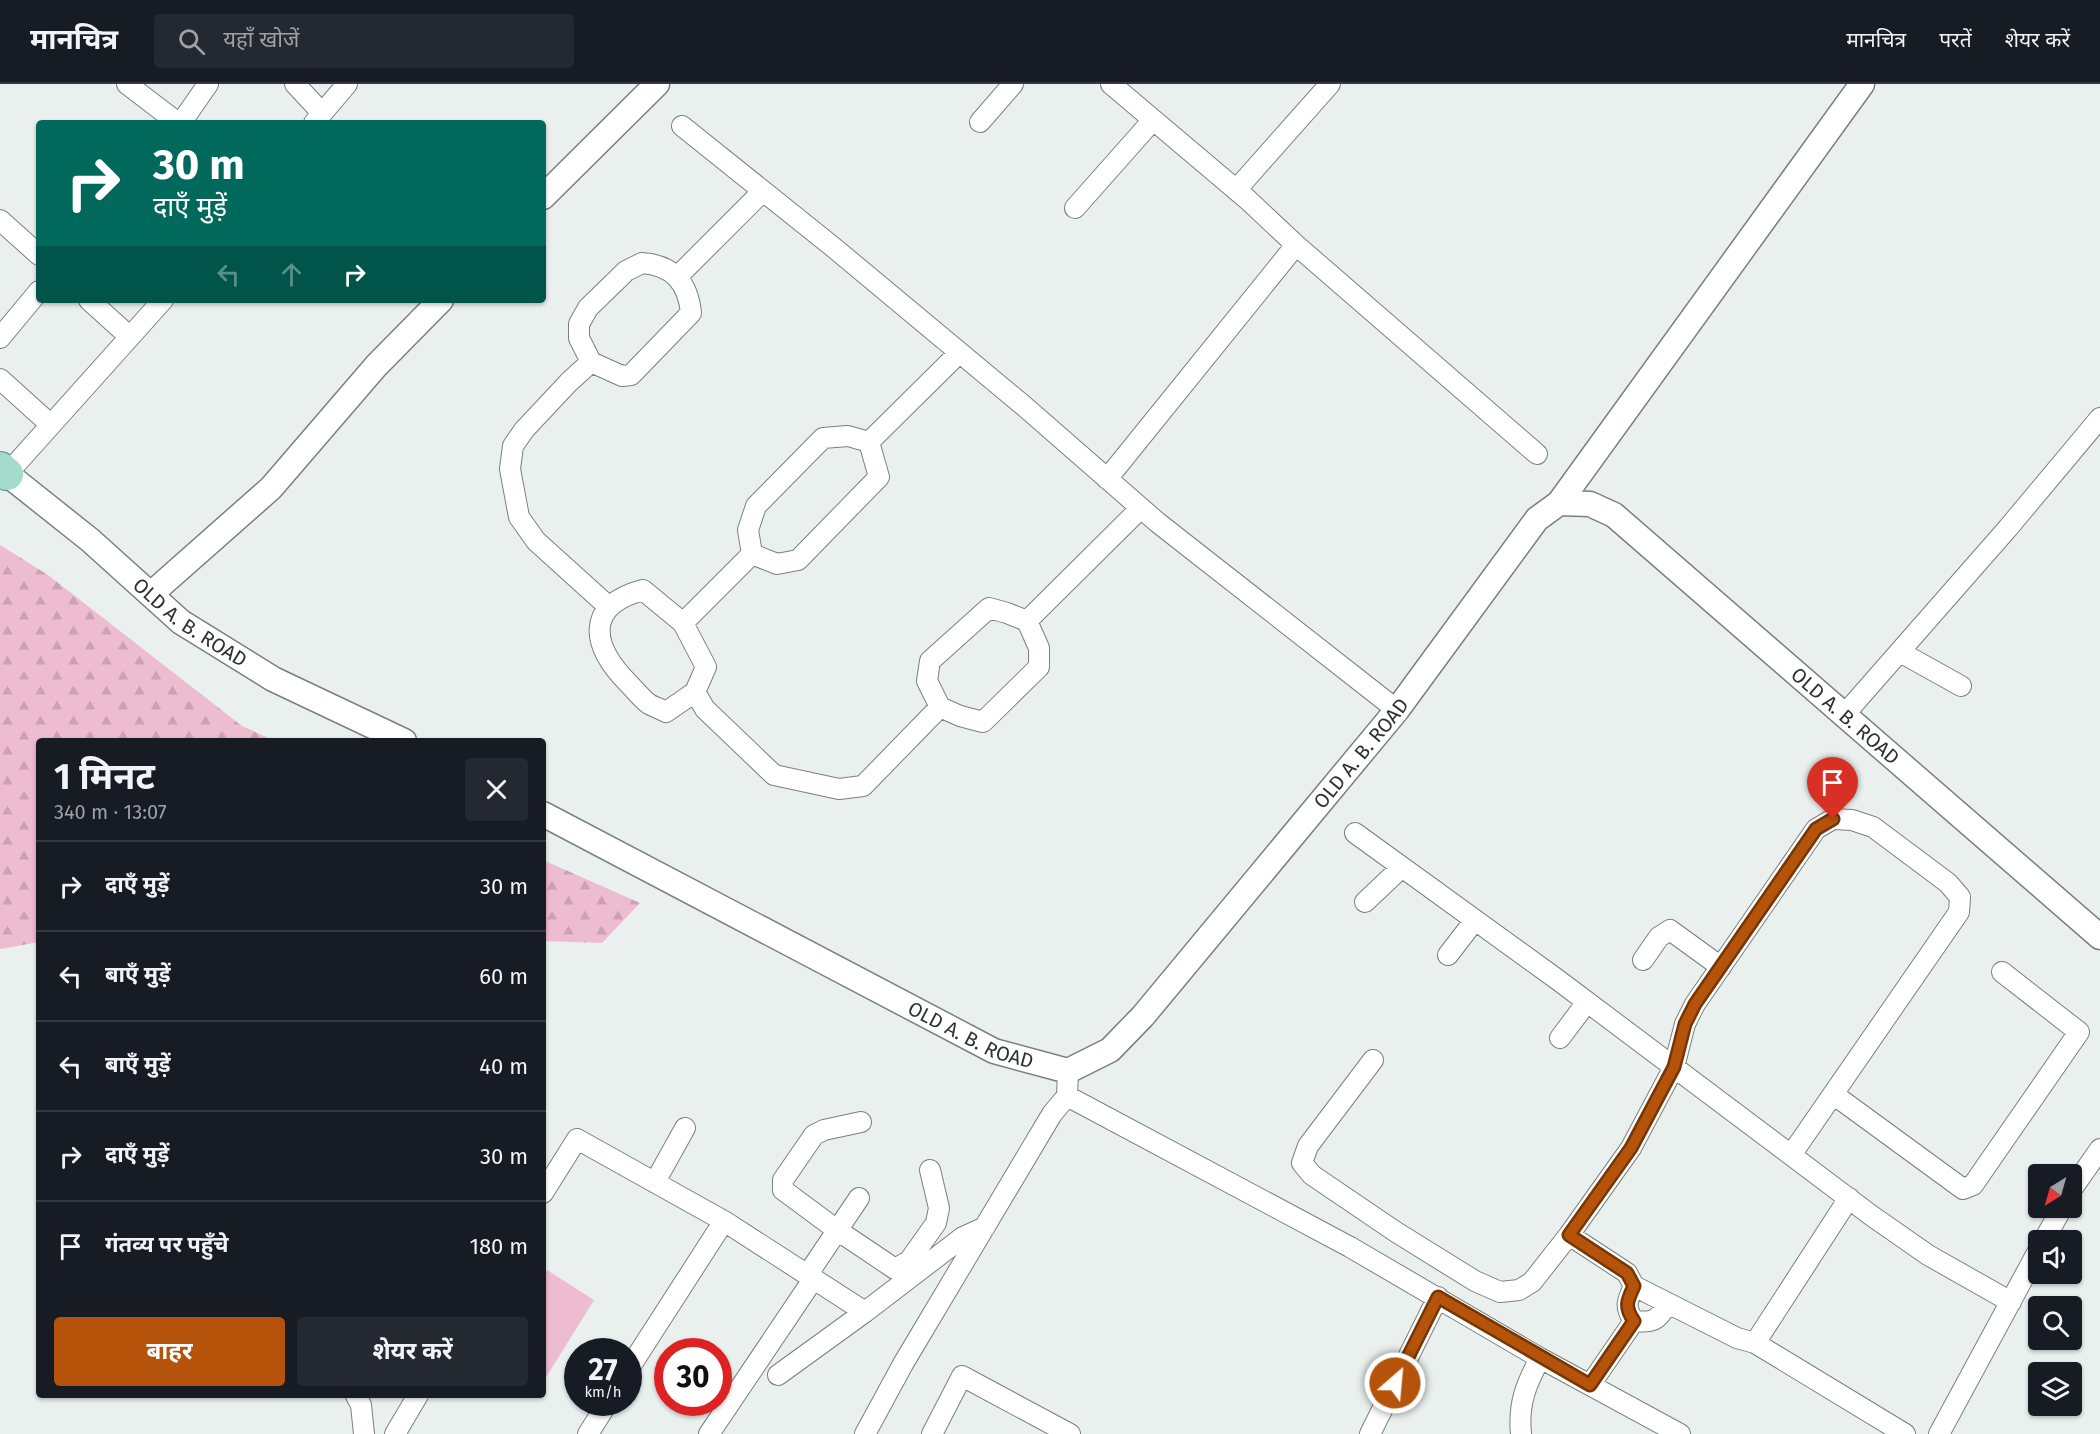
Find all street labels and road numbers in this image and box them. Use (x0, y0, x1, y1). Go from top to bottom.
street label: OLD A. B. ROAD (128, 573, 251, 672)
street label: OLD A. B. ROAD (1786, 662, 1905, 770)
street label: OLD A. B. ROAD (1308, 693, 1414, 813)
street label: OLD A. B. ROAD (904, 996, 1036, 1073)

